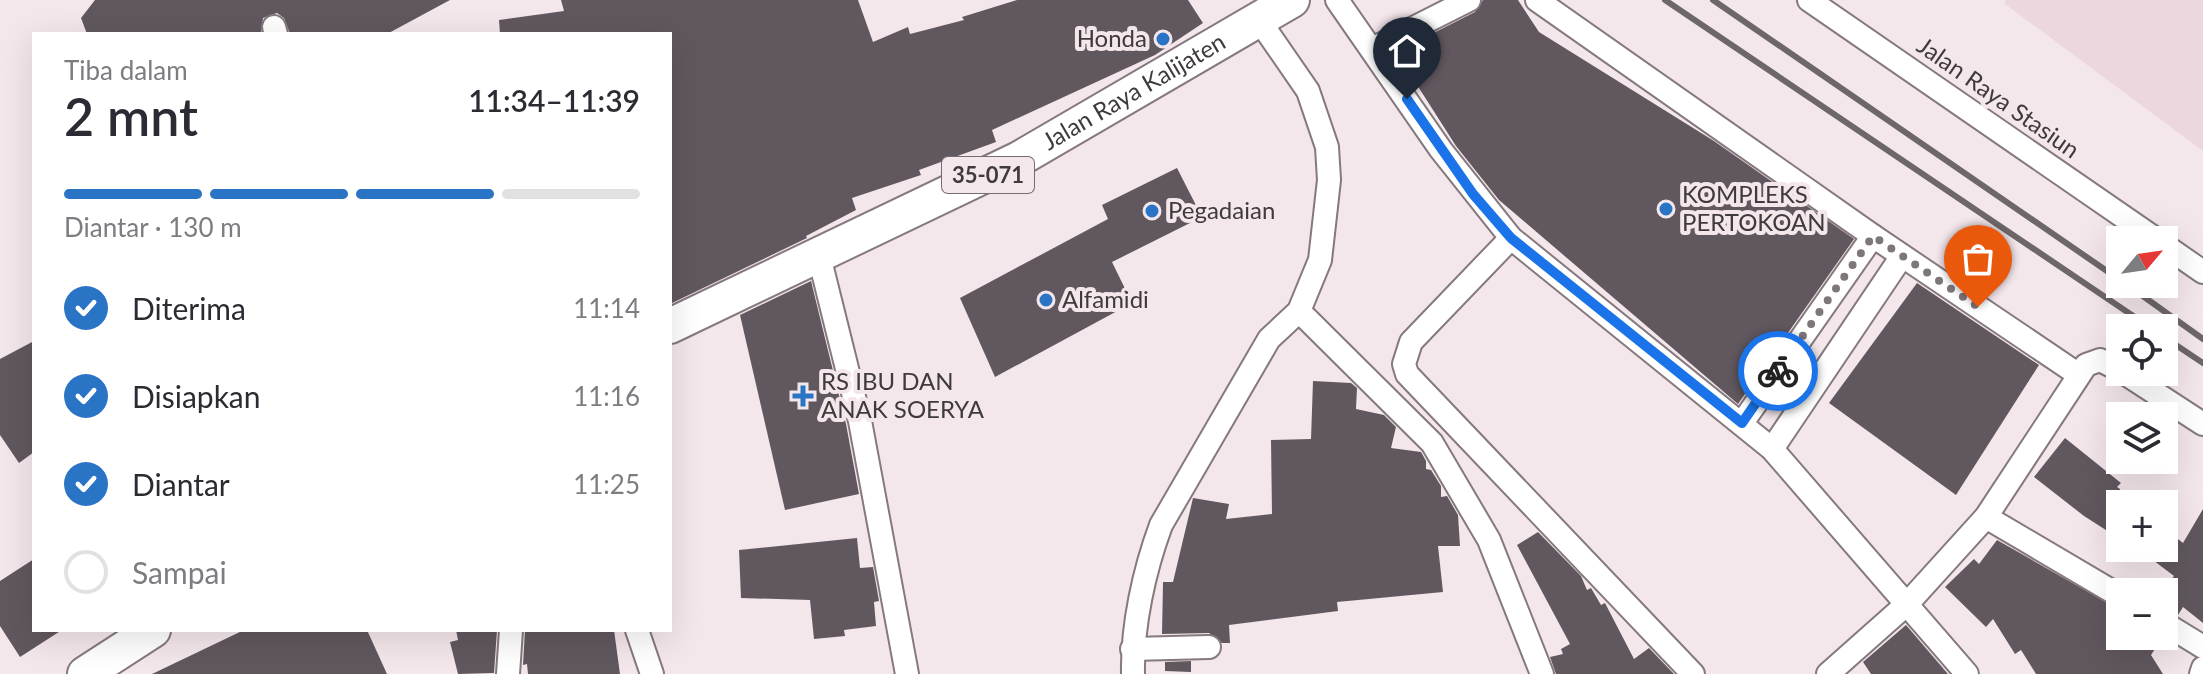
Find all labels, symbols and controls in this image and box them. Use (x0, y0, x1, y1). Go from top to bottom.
pin (1373, 17, 1441, 99)
place label: Honda (1077, 23, 1147, 52)
street label: Jalan Raya Kalijaten (1037, 26, 1230, 155)
icon: home (1385, 29, 1429, 73)
marker: Honda (1154, 30, 1172, 48)
street label: Jalan Raya Stasiun (1912, 30, 2086, 164)
text: Tiba dalam (64, 54, 188, 86)
text: 11:34–11:39 (468, 82, 640, 118)
text: 2 mnt (64, 85, 198, 147)
road number: 35-071 (942, 157, 1034, 193)
place label: KOMPLEKS PERTOKOAN (1682, 179, 1826, 236)
place label: Pegadaian (1168, 195, 1275, 224)
marker: KOMPLEKS PERTOKOAN (1657, 200, 1675, 218)
marker: Pegadaian (1143, 202, 1161, 220)
text: Diantar · 130 m (64, 211, 242, 243)
pin (1944, 225, 2012, 307)
north arrow (2106, 226, 2178, 298)
map controls (2106, 226, 2178, 650)
icon: bag (1956, 237, 2000, 281)
place label: Alfamidi (1062, 284, 1149, 313)
icon: check (64, 286, 108, 330)
text: Diterima (132, 290, 246, 326)
marker: Alfamidi (1037, 291, 1055, 309)
text: 11:14 (573, 292, 640, 324)
button: locate (2106, 314, 2178, 386)
courier (1738, 331, 1818, 411)
icon: bike (1756, 349, 1800, 393)
place label: RS IBU DAN ANAK SOERYA (821, 366, 985, 423)
icon: check (64, 374, 108, 418)
text: Disiapkan (132, 378, 261, 414)
text: 11:16 (573, 380, 640, 412)
marker: RS IBU DAN ANAK SOERYA (792, 385, 814, 407)
button: layers (2106, 402, 2178, 474)
icon: check (64, 462, 108, 506)
text: Diantar (132, 466, 230, 502)
text: 11:25 (573, 468, 640, 500)
button: + (2106, 490, 2178, 562)
text: Sampai (132, 554, 227, 590)
button: − (2106, 578, 2178, 650)

